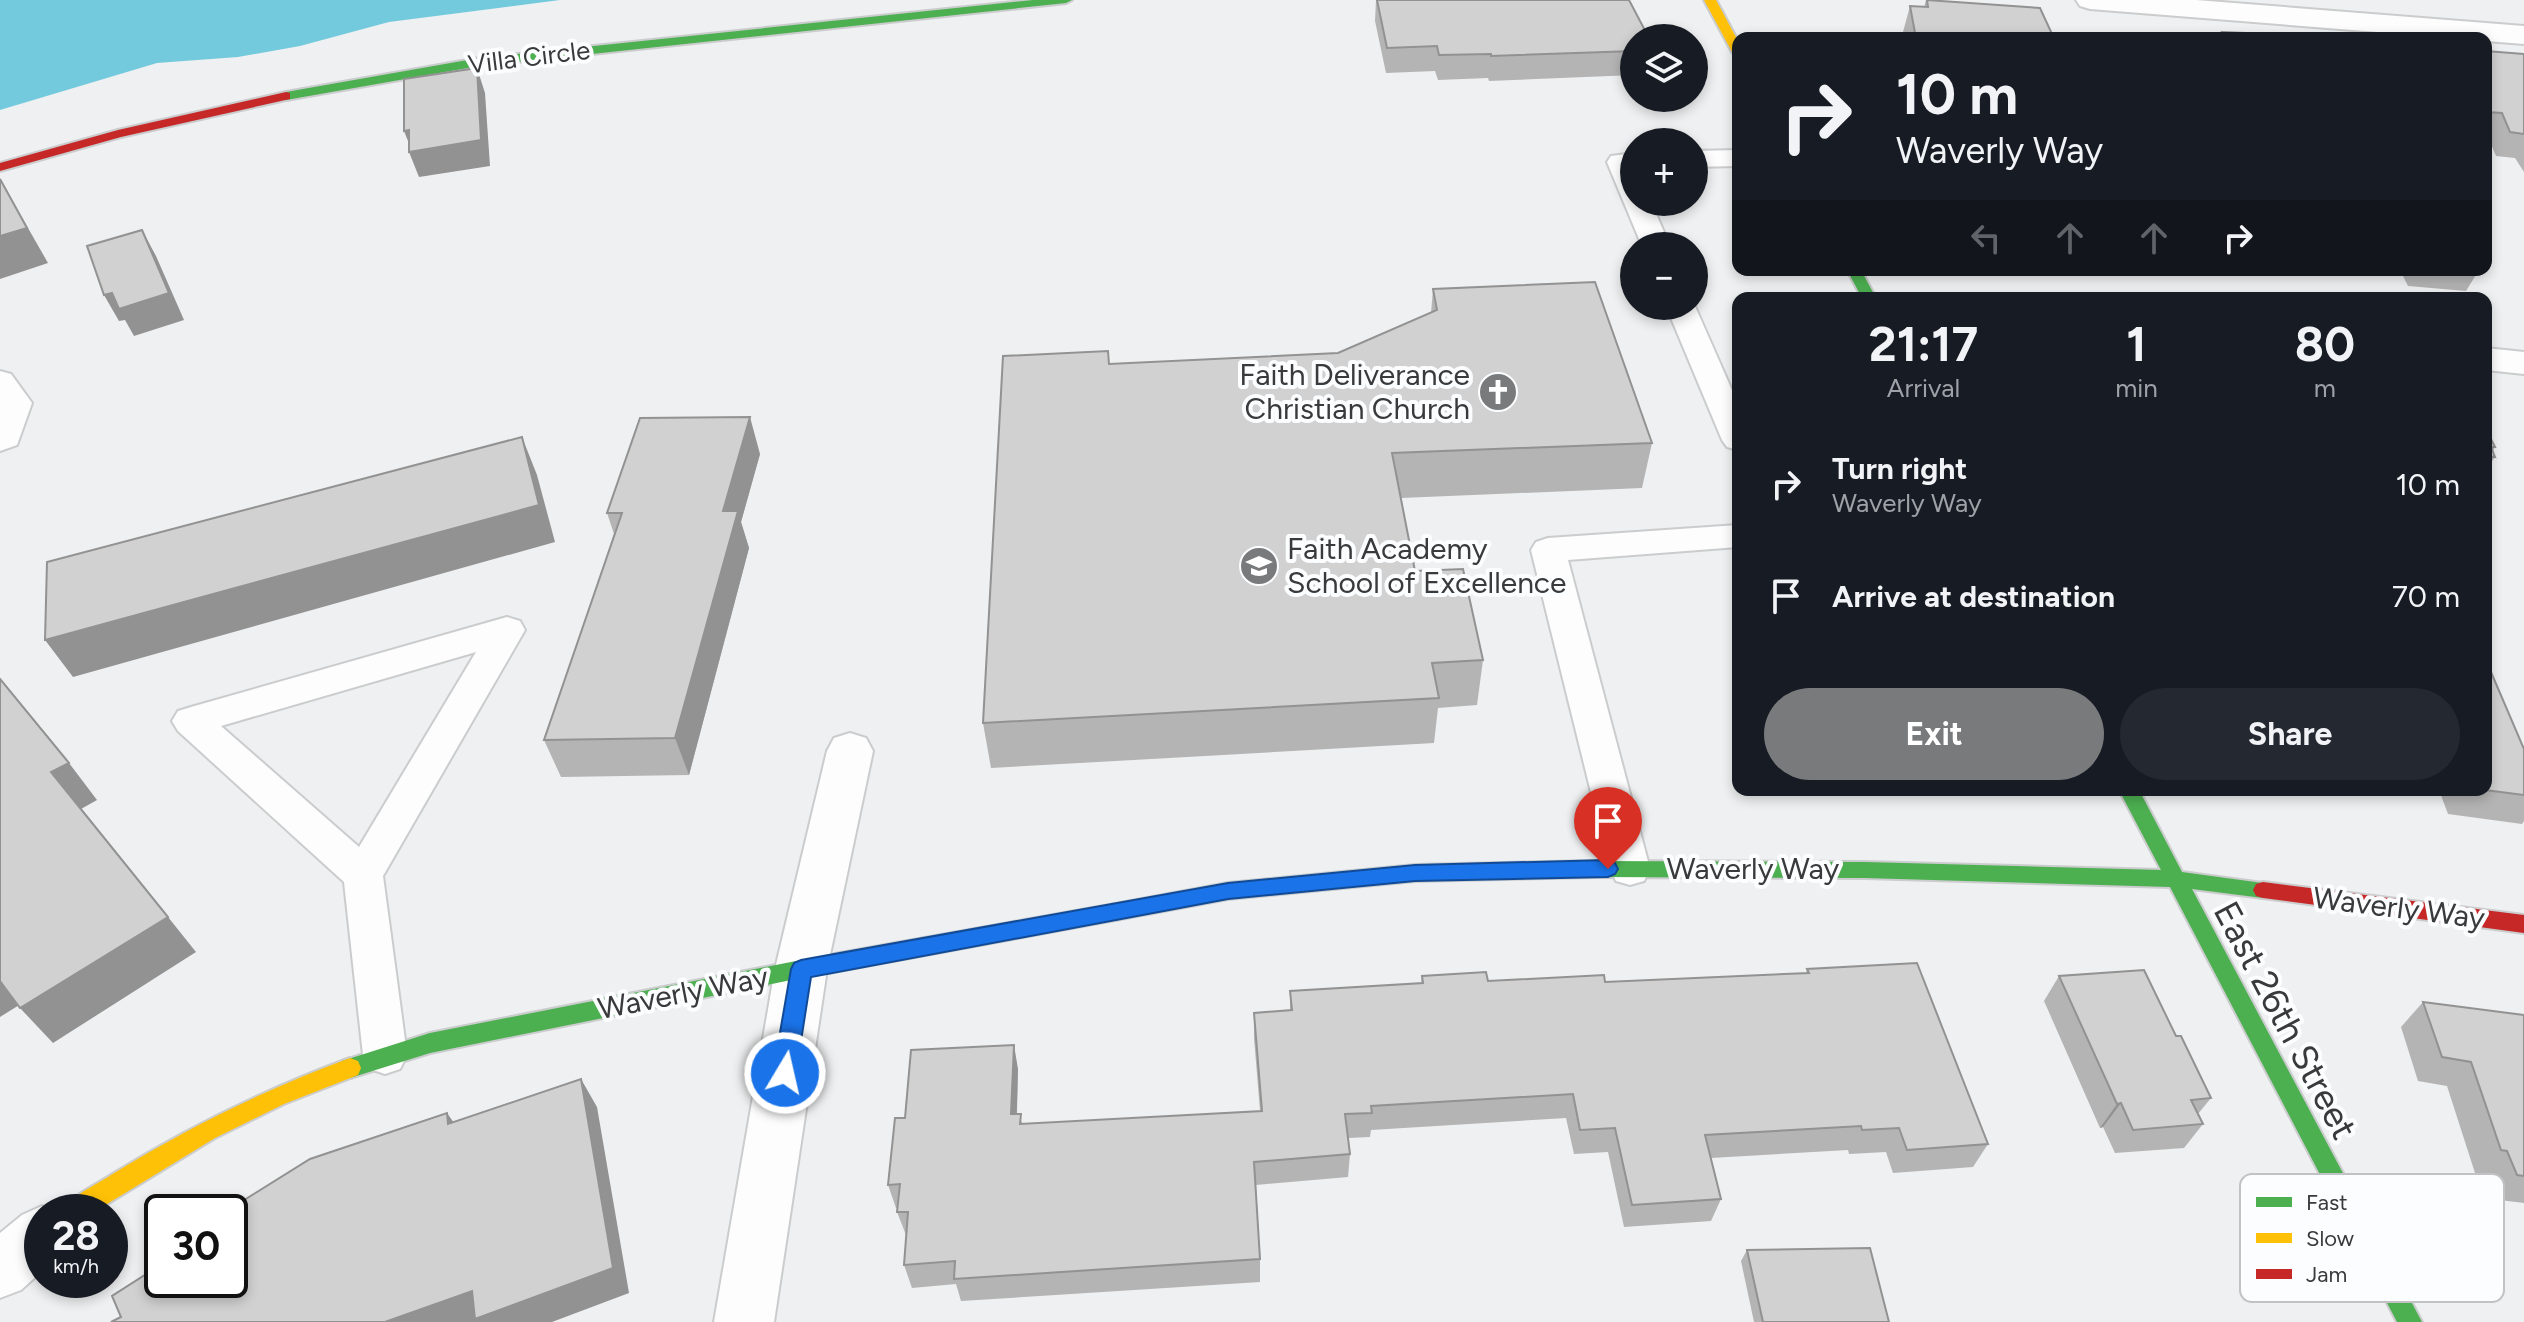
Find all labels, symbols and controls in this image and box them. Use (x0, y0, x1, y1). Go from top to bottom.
map controls (1620, 24, 1708, 320)
button: layers (1620, 24, 1708, 112)
street label: Villa Circle (466, 34, 592, 80)
text: 10 m (1896, 61, 2018, 128)
icon: right (1764, 64, 1868, 168)
button: + (1620, 128, 1708, 216)
text: Waverly Way (1896, 129, 2103, 172)
icon: left (1964, 216, 2008, 260)
icon: ahead (2048, 216, 2092, 260)
icon: ahead (2132, 216, 2176, 260)
icon: right (2216, 216, 2260, 260)
button: − (1620, 232, 1708, 320)
text: 21:17 (1869, 315, 1978, 373)
text: 1 (2126, 315, 2147, 373)
text: 80 (2295, 315, 2355, 373)
place label: Faith Deliverance Christian Church (1239, 356, 1470, 427)
church icon: Faith Deliverance Christian Church (1477, 371, 1519, 413)
text: Arrival (1887, 372, 1960, 404)
text: min (2115, 372, 2158, 404)
text: m (2314, 372, 2336, 404)
text: Turn right (1832, 450, 1967, 487)
icon: right (1764, 462, 1808, 506)
text: 10 m (2395, 466, 2460, 503)
text: Waverly Way (1832, 487, 1982, 519)
place label: Faith Academy School of Excellence (1287, 530, 1566, 601)
school or university icon: Faith Academy School of Excellence (1238, 545, 1280, 587)
icon: arrive (1764, 574, 1808, 618)
text: Arrive at destination (1832, 578, 2115, 615)
text: 70 m (2392, 578, 2460, 615)
button: Exit (1764, 688, 2104, 780)
button: Share (2120, 688, 2460, 780)
pin (1574, 787, 1642, 869)
icon: arrive (1586, 799, 1630, 843)
street label: Waverly Way (1667, 850, 1840, 887)
street label: Waverly Way (2311, 879, 2487, 936)
street label: East 26th Street (2205, 894, 2366, 1146)
street label: Waverly Way (595, 958, 771, 1027)
position arrow (743, 1031, 827, 1115)
legend (2240, 1174, 2504, 1302)
text: Fast (2306, 1189, 2348, 1216)
speed limit sign: 30 (144, 1194, 248, 1298)
text: 28 (52, 1212, 100, 1260)
text: Slow (2306, 1225, 2355, 1252)
text: km/h (53, 1254, 99, 1278)
text: Jam (2306, 1261, 2347, 1288)

